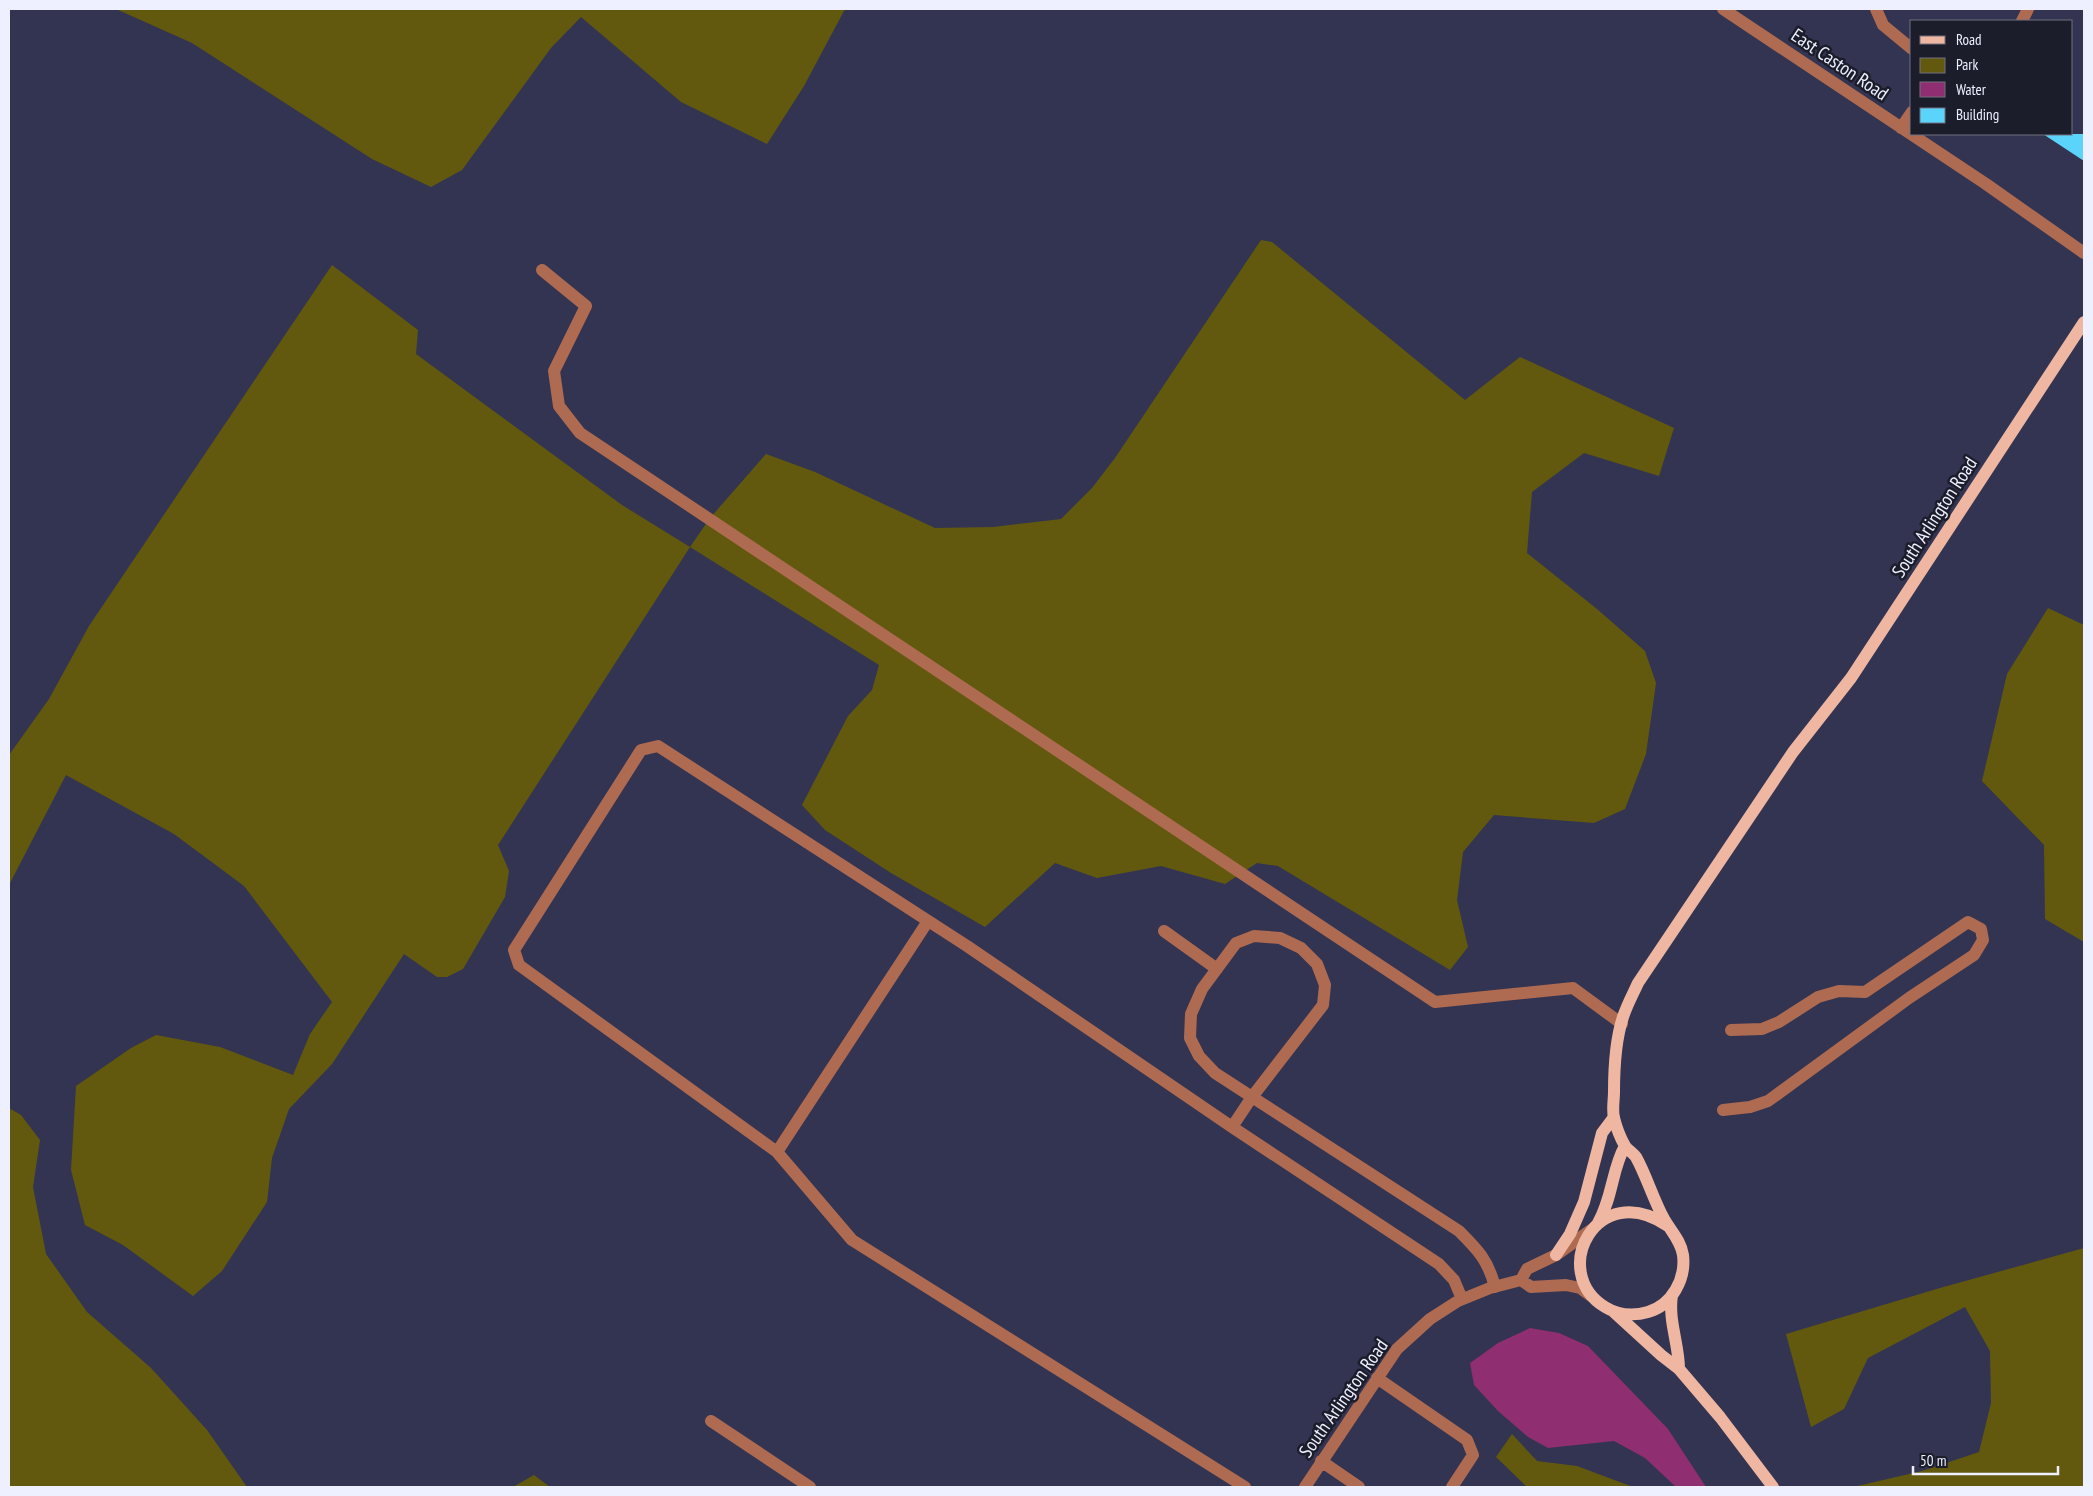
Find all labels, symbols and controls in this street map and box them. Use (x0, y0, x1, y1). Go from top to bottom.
legend (1910, 20, 2073, 135)
street label: East Caston Road (1787, 23, 1893, 105)
text: Road (1956, 30, 1982, 49)
text: Park (1956, 55, 1978, 74)
text: Water (1956, 80, 1987, 99)
text: Building (1956, 105, 1999, 124)
street label: South Arlington Road (1886, 452, 1982, 582)
street label: South Arlington Road (1293, 1334, 1393, 1462)
scale bar (1913, 1444, 2058, 1476)
text: 50 m (1920, 1451, 1946, 1470)

